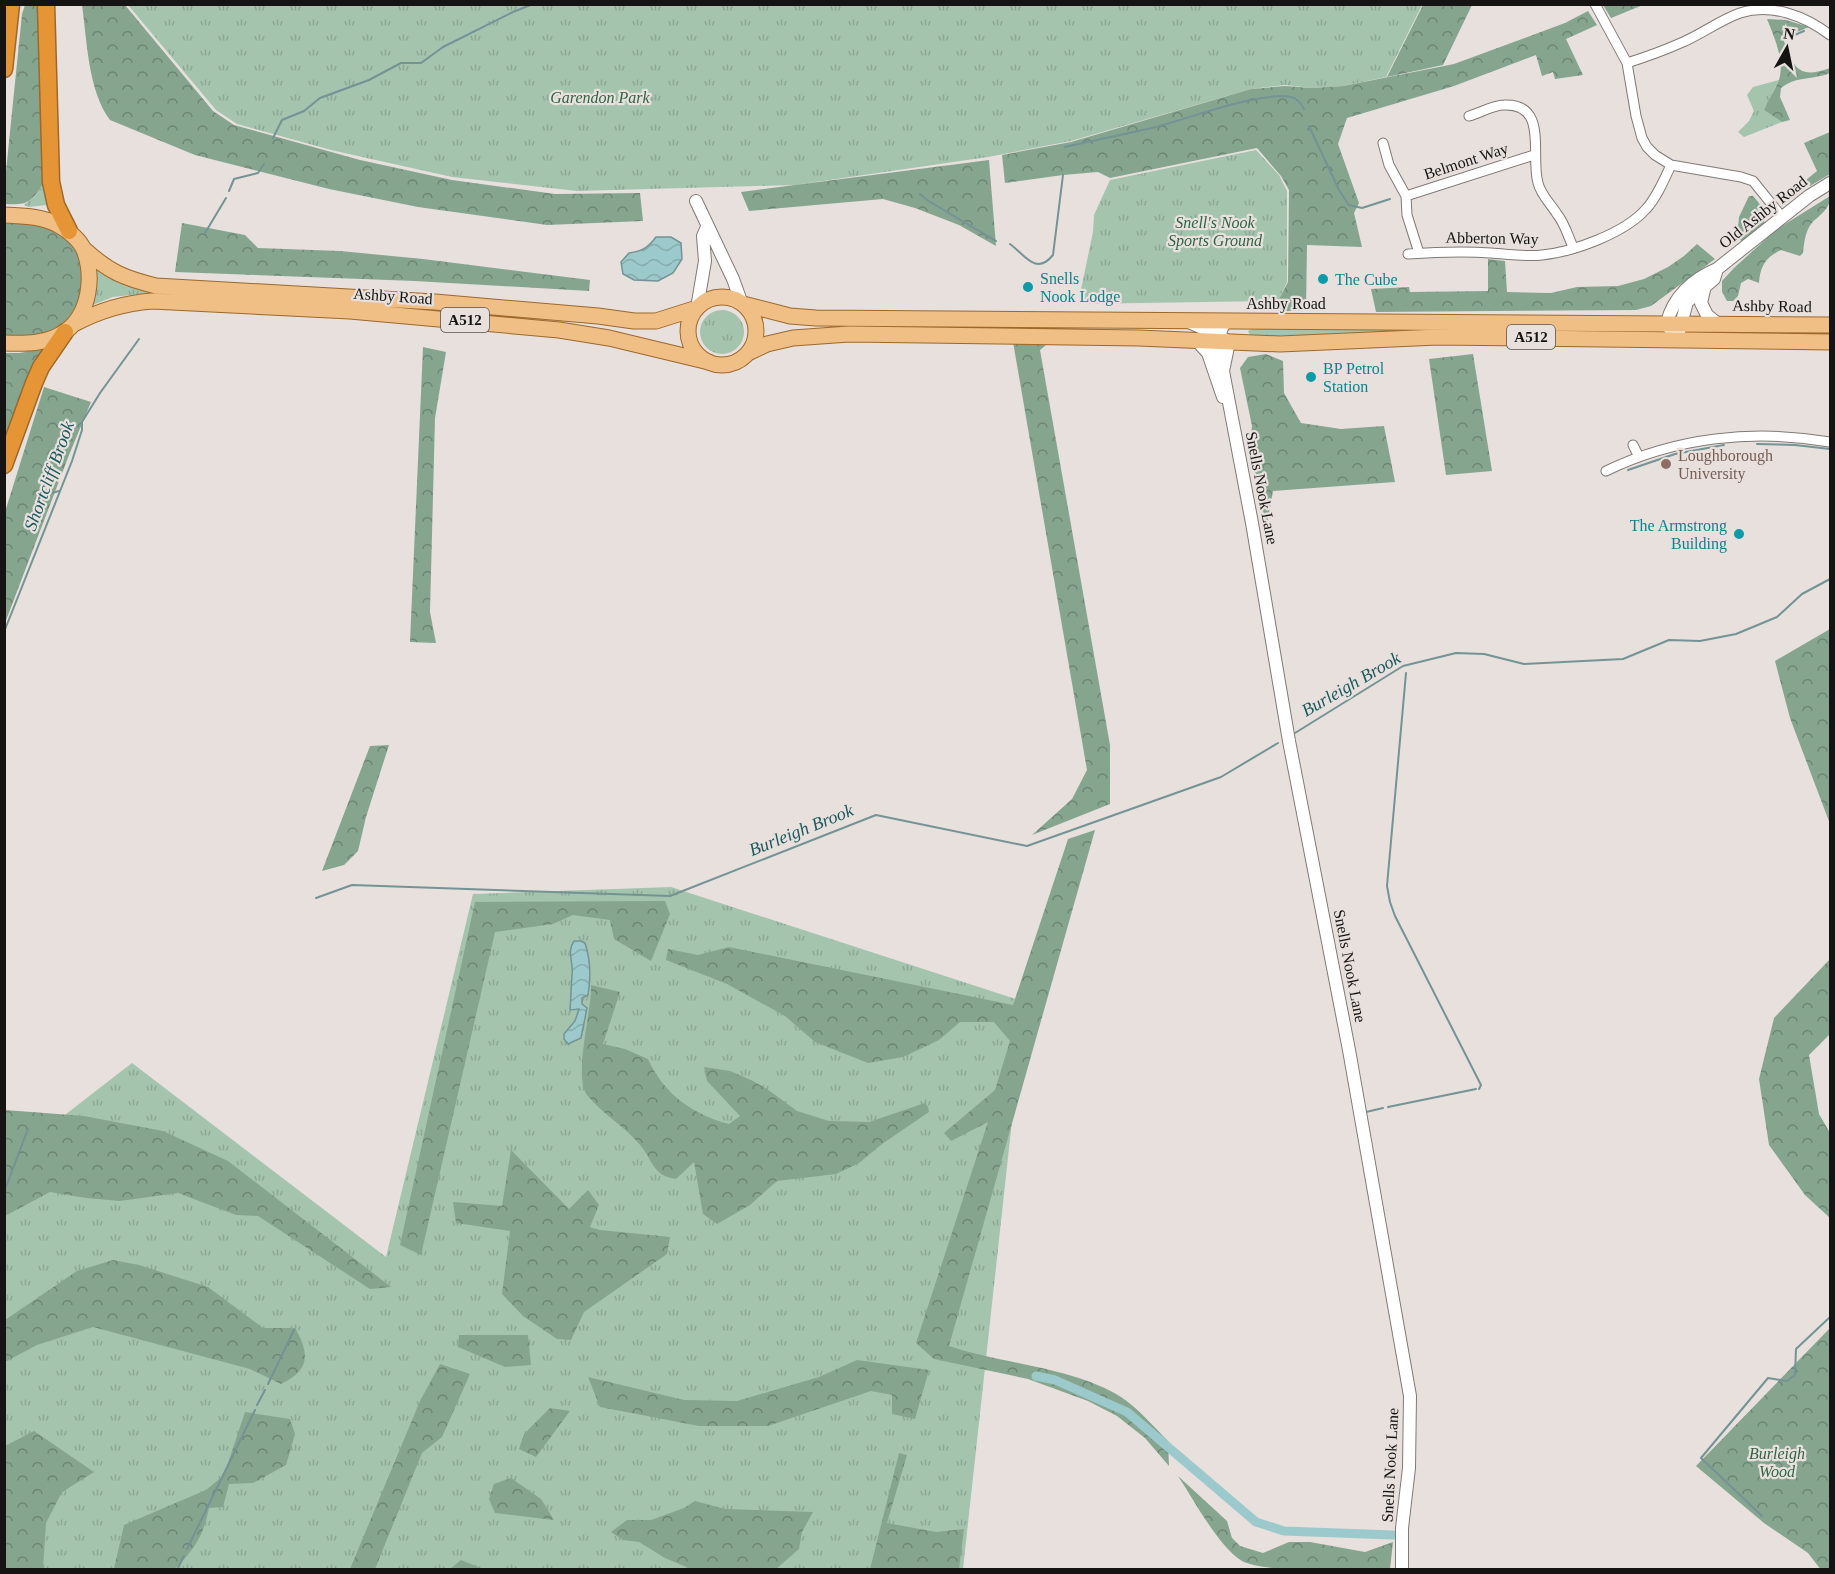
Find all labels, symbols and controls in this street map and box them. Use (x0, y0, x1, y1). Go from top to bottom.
north arrow (1757, 18, 1817, 78)
text: N (1782, 24, 1797, 43)
park label: Garendon Park (550, 89, 651, 106)
street label: Belmont Way (1422, 139, 1511, 184)
street label: Old Ashby Road (1716, 172, 1811, 252)
park label: Snell's Nook Sports Ground (1168, 214, 1263, 250)
street label: Abberton Way (1445, 229, 1539, 248)
place label: Snells Nook Lodge (1040, 270, 1120, 306)
place label: The Cube (1335, 271, 1398, 288)
marker: The Cube (1316, 272, 1330, 286)
marker: Snells Nook Lodge (1021, 280, 1035, 294)
street label: Ashby Road (353, 285, 433, 308)
street label: Ashby Road (1246, 295, 1326, 313)
street label: Ashby Road (1732, 297, 1812, 316)
road number: A512 (441, 308, 489, 332)
road number: A512 (1507, 325, 1555, 349)
place label: BP Petrol Station (1323, 360, 1385, 395)
marker: BP Petrol Station (1304, 370, 1318, 384)
water label: Shortcliff Brook (20, 418, 78, 533)
street label: Snells Nook Lane (1243, 430, 1281, 546)
place label: Loughborough University (1678, 447, 1773, 483)
marker: Loughborough University (1659, 457, 1673, 471)
place label: The Armstrong Building (1630, 517, 1727, 553)
marker: The Armstrong Building (1732, 527, 1746, 541)
water label: Burleigh Brook (1298, 647, 1405, 720)
water label: Burleigh Brook (746, 800, 857, 860)
street label: Snells Nook Lane (1331, 908, 1369, 1024)
street label: Snells Nook Lane (1379, 1407, 1401, 1523)
park label: Burleigh Wood (1749, 1445, 1805, 1480)

